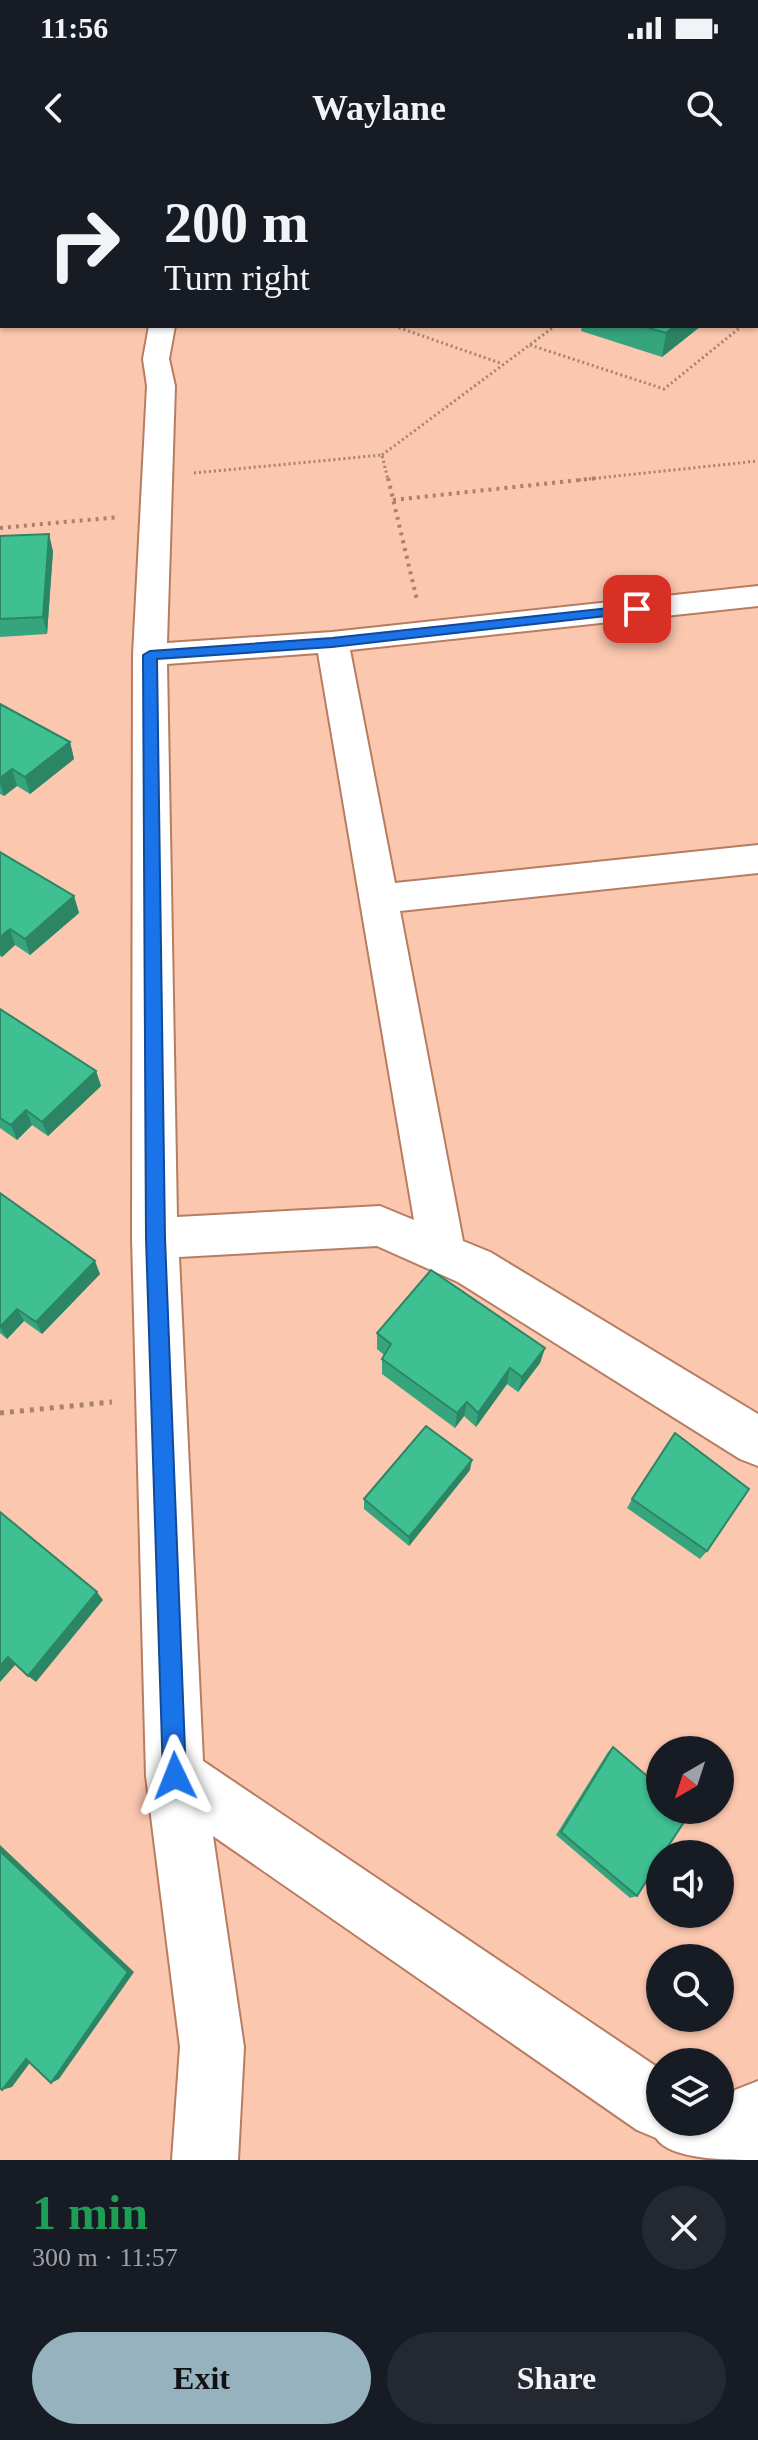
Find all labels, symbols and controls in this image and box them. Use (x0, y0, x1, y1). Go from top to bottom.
text: 11:56 (40, 11, 108, 44)
icon: back (32, 86, 76, 130)
icon: search (682, 86, 726, 130)
text: Waylane (312, 88, 446, 128)
icon: right (32, 192, 136, 296)
text: 200 m (164, 192, 309, 254)
text: Turn right (164, 258, 310, 298)
pin (603, 575, 671, 643)
icon: arrive (615, 587, 659, 631)
position arrow (133, 1734, 217, 1818)
north arrow (646, 1736, 734, 1824)
map controls (646, 1736, 734, 2136)
button: sound (646, 1840, 734, 1928)
button: search (646, 1944, 734, 2032)
button: layers (646, 2048, 734, 2136)
text: 1 min (32, 2186, 148, 2239)
button: close (642, 2186, 726, 2270)
text: 300 m · 11:57 (32, 2243, 178, 2272)
button: Exit (32, 2332, 371, 2424)
button: Share (387, 2332, 726, 2424)

